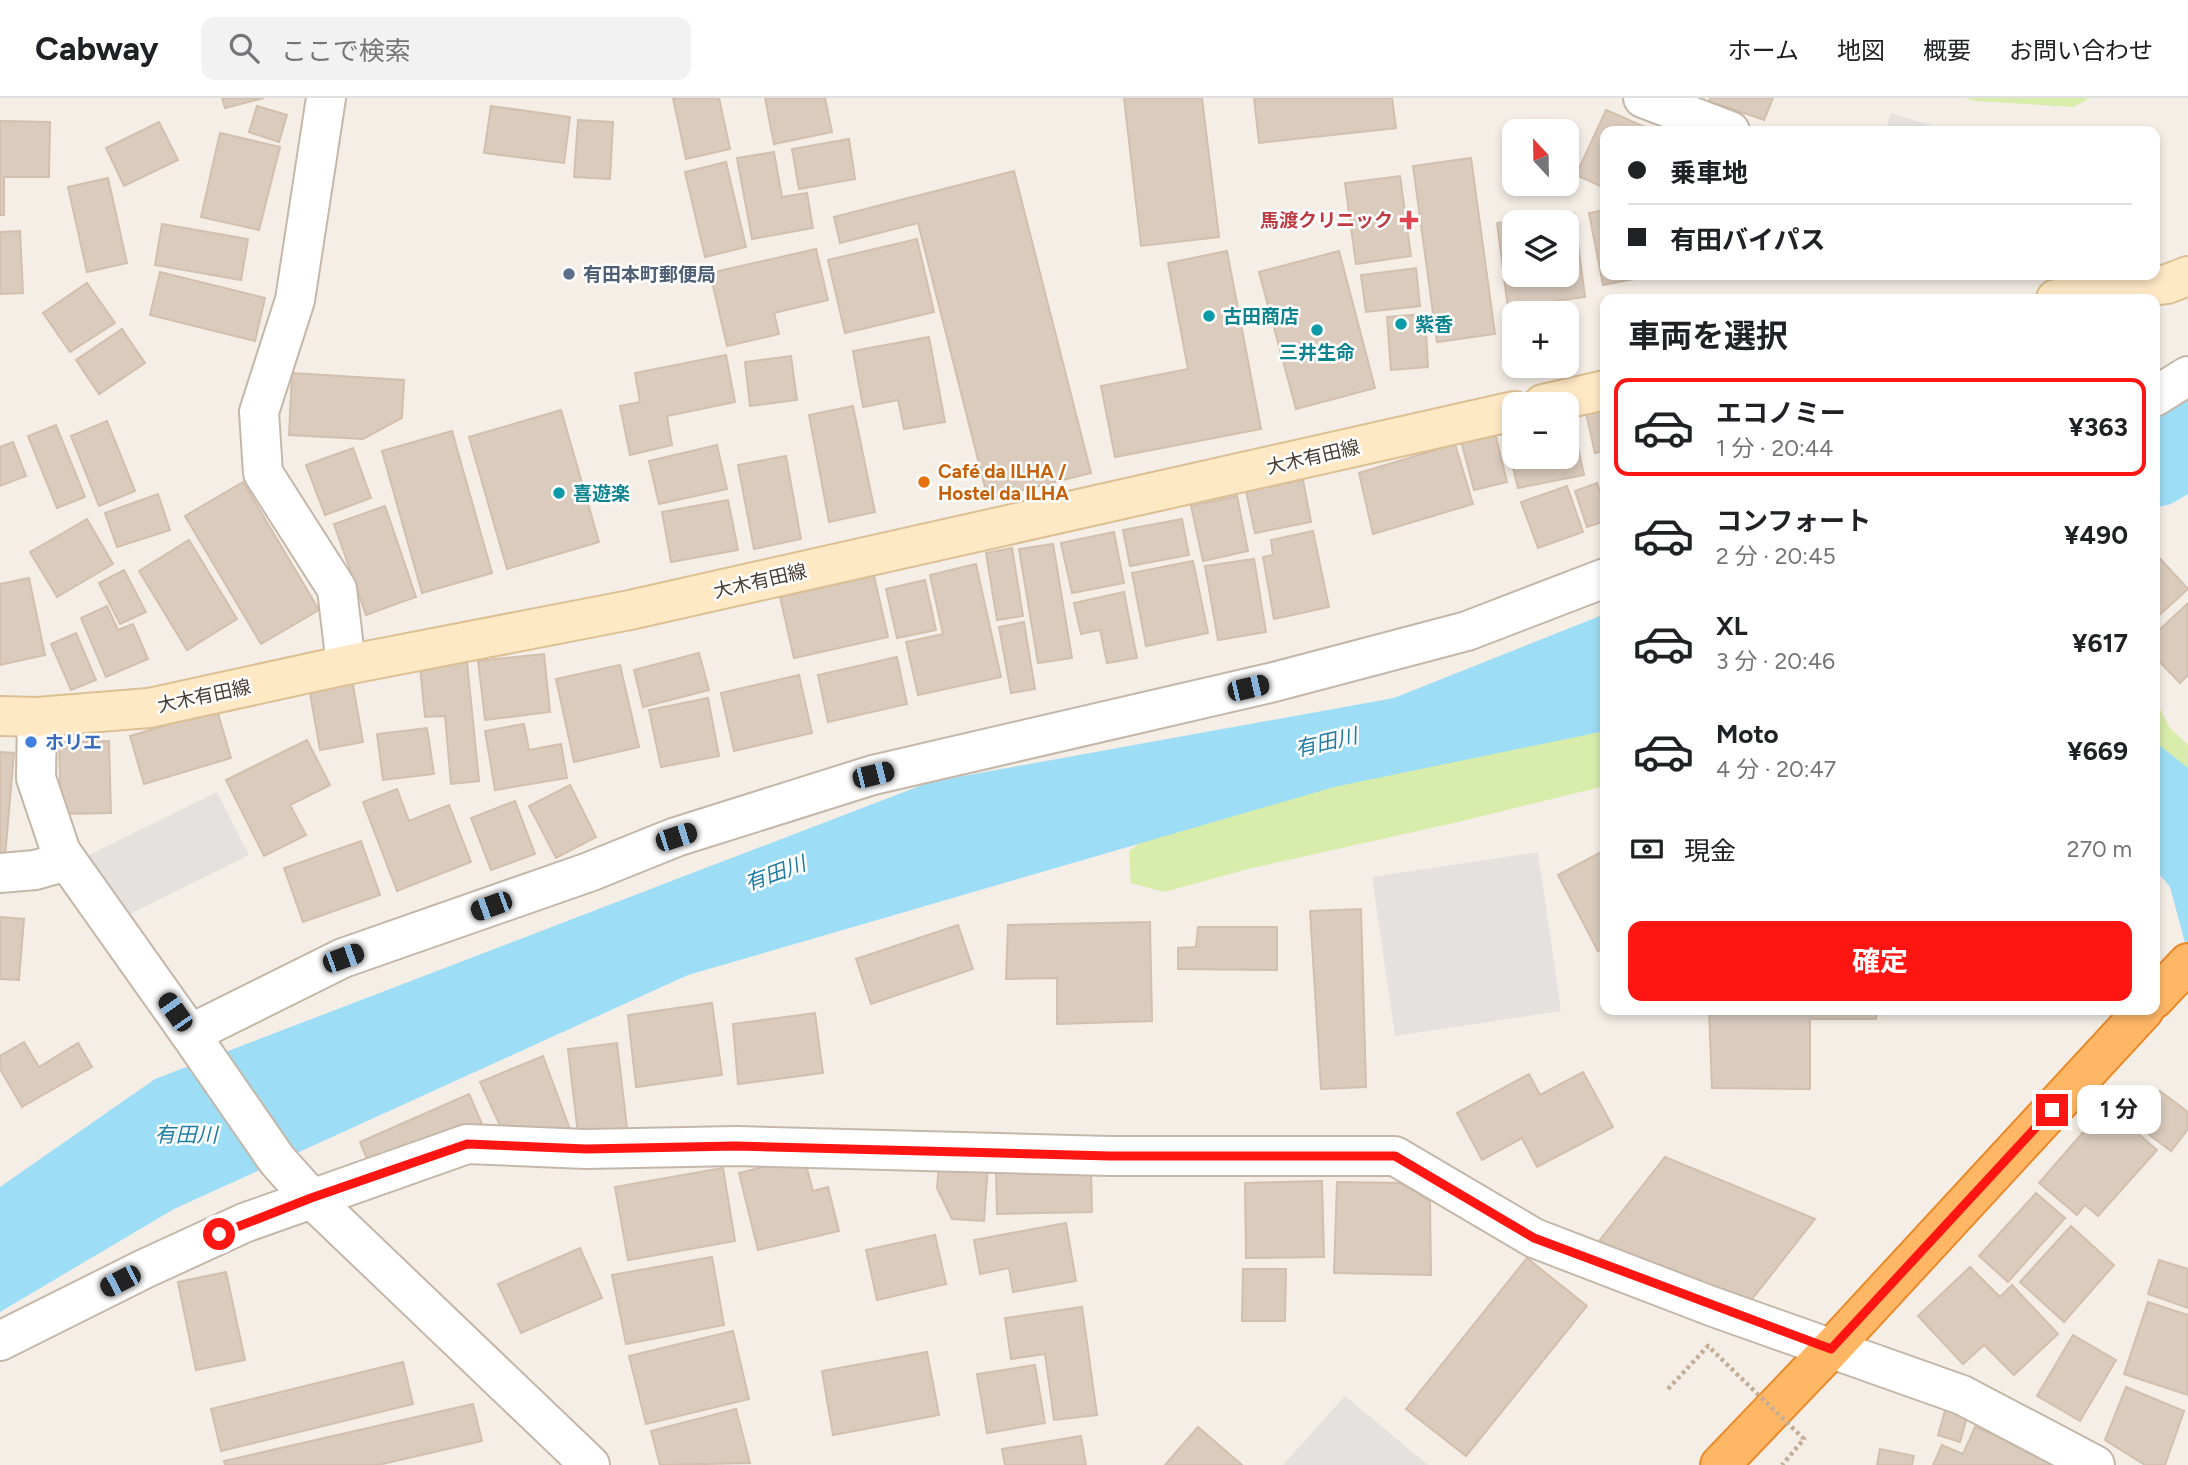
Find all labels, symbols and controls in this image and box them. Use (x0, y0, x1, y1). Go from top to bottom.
search box (201, 17, 691, 80)
text: Cabway (35, 29, 159, 68)
icon: search (225, 29, 263, 67)
text: ここで検索 (281, 35, 411, 67)
text: ホーム (1728, 36, 1799, 65)
text: 地図 (1837, 36, 1885, 65)
text: 概要 (1923, 36, 1971, 65)
text: お問い合わせ (2009, 36, 2153, 65)
north arrow (1502, 119, 1578, 196)
map controls (1502, 119, 1579, 469)
text: 乗車地 (1670, 157, 1748, 189)
place label: 馬渡クリニック (1260, 209, 1393, 232)
marker: 馬渡クリニック (1399, 210, 1419, 230)
button: layers (1502, 210, 1579, 287)
text: 有田バイパス (1670, 224, 1825, 256)
place label: 有田本町郵便局 (583, 263, 716, 286)
marker: 有田本町郵便局 (561, 266, 577, 282)
button: + (1502, 301, 1579, 378)
place label: 古田商店 (1223, 305, 1299, 328)
marker: 古田商店 (1201, 308, 1217, 324)
place label: 紫香 (1415, 313, 1453, 336)
marker: 紫香 (1393, 316, 1409, 332)
text: 車両を選択 (1628, 317, 1788, 355)
marker: 三井生命 (1309, 322, 1325, 338)
place label: 三井生命 (1279, 341, 1355, 364)
button: − (1502, 392, 1579, 469)
icon: car (1632, 396, 1695, 459)
text: エコノミー (1716, 397, 1846, 429)
text: ¥363 (2069, 411, 2128, 443)
text: 1 分 · 20:44 (1716, 434, 1833, 462)
street label: 大木有田線 (1264, 435, 1362, 479)
place label: Café da ILHA / Hostel da ILHA (938, 460, 1069, 505)
marker: Café da ILHA / Hostel da ILHA (916, 474, 932, 490)
place label: 喜遊楽 (573, 482, 630, 505)
marker: 喜遊楽 (551, 485, 567, 501)
icon: car (1632, 504, 1695, 567)
text: コンフォート (1716, 505, 1871, 537)
text: ¥490 (2064, 519, 2128, 551)
text: 2 分 · 20:45 (1716, 542, 1836, 570)
street label: 大木有田線 (711, 559, 809, 603)
text: XL (1716, 610, 1748, 642)
icon: car (1632, 612, 1695, 675)
text: ¥617 (2072, 627, 2128, 659)
text: 3 分 · 20:46 (1716, 647, 1835, 675)
car (1226, 673, 1271, 703)
street label: 大木有田線 (155, 675, 253, 717)
text: Moto (1716, 718, 1779, 750)
icon: car (1632, 720, 1695, 783)
water label: 有田川 (1292, 722, 1361, 761)
place label: ホリエ (45, 731, 102, 754)
marker: ホリエ (23, 734, 39, 750)
text: ¥669 (2067, 735, 2128, 767)
text: 4 分 · 20:47 (1716, 755, 1836, 783)
car (851, 760, 896, 790)
car (653, 821, 700, 853)
icon: cash (1628, 830, 1666, 868)
text: 現金 (1684, 835, 1736, 867)
text: 270 m (2067, 835, 2132, 863)
water label: 有田川 (741, 850, 811, 896)
car (468, 889, 515, 923)
button: 確定 (1628, 921, 2132, 1001)
car (320, 941, 367, 975)
car (155, 989, 196, 1035)
callout: 1 分 (2076, 1086, 2160, 1134)
route end (2036, 1094, 2068, 1126)
text: 1 分 (2100, 1095, 2138, 1123)
water label: 有田川 (155, 1122, 219, 1147)
route start (203, 1218, 235, 1250)
car (97, 1262, 144, 1300)

